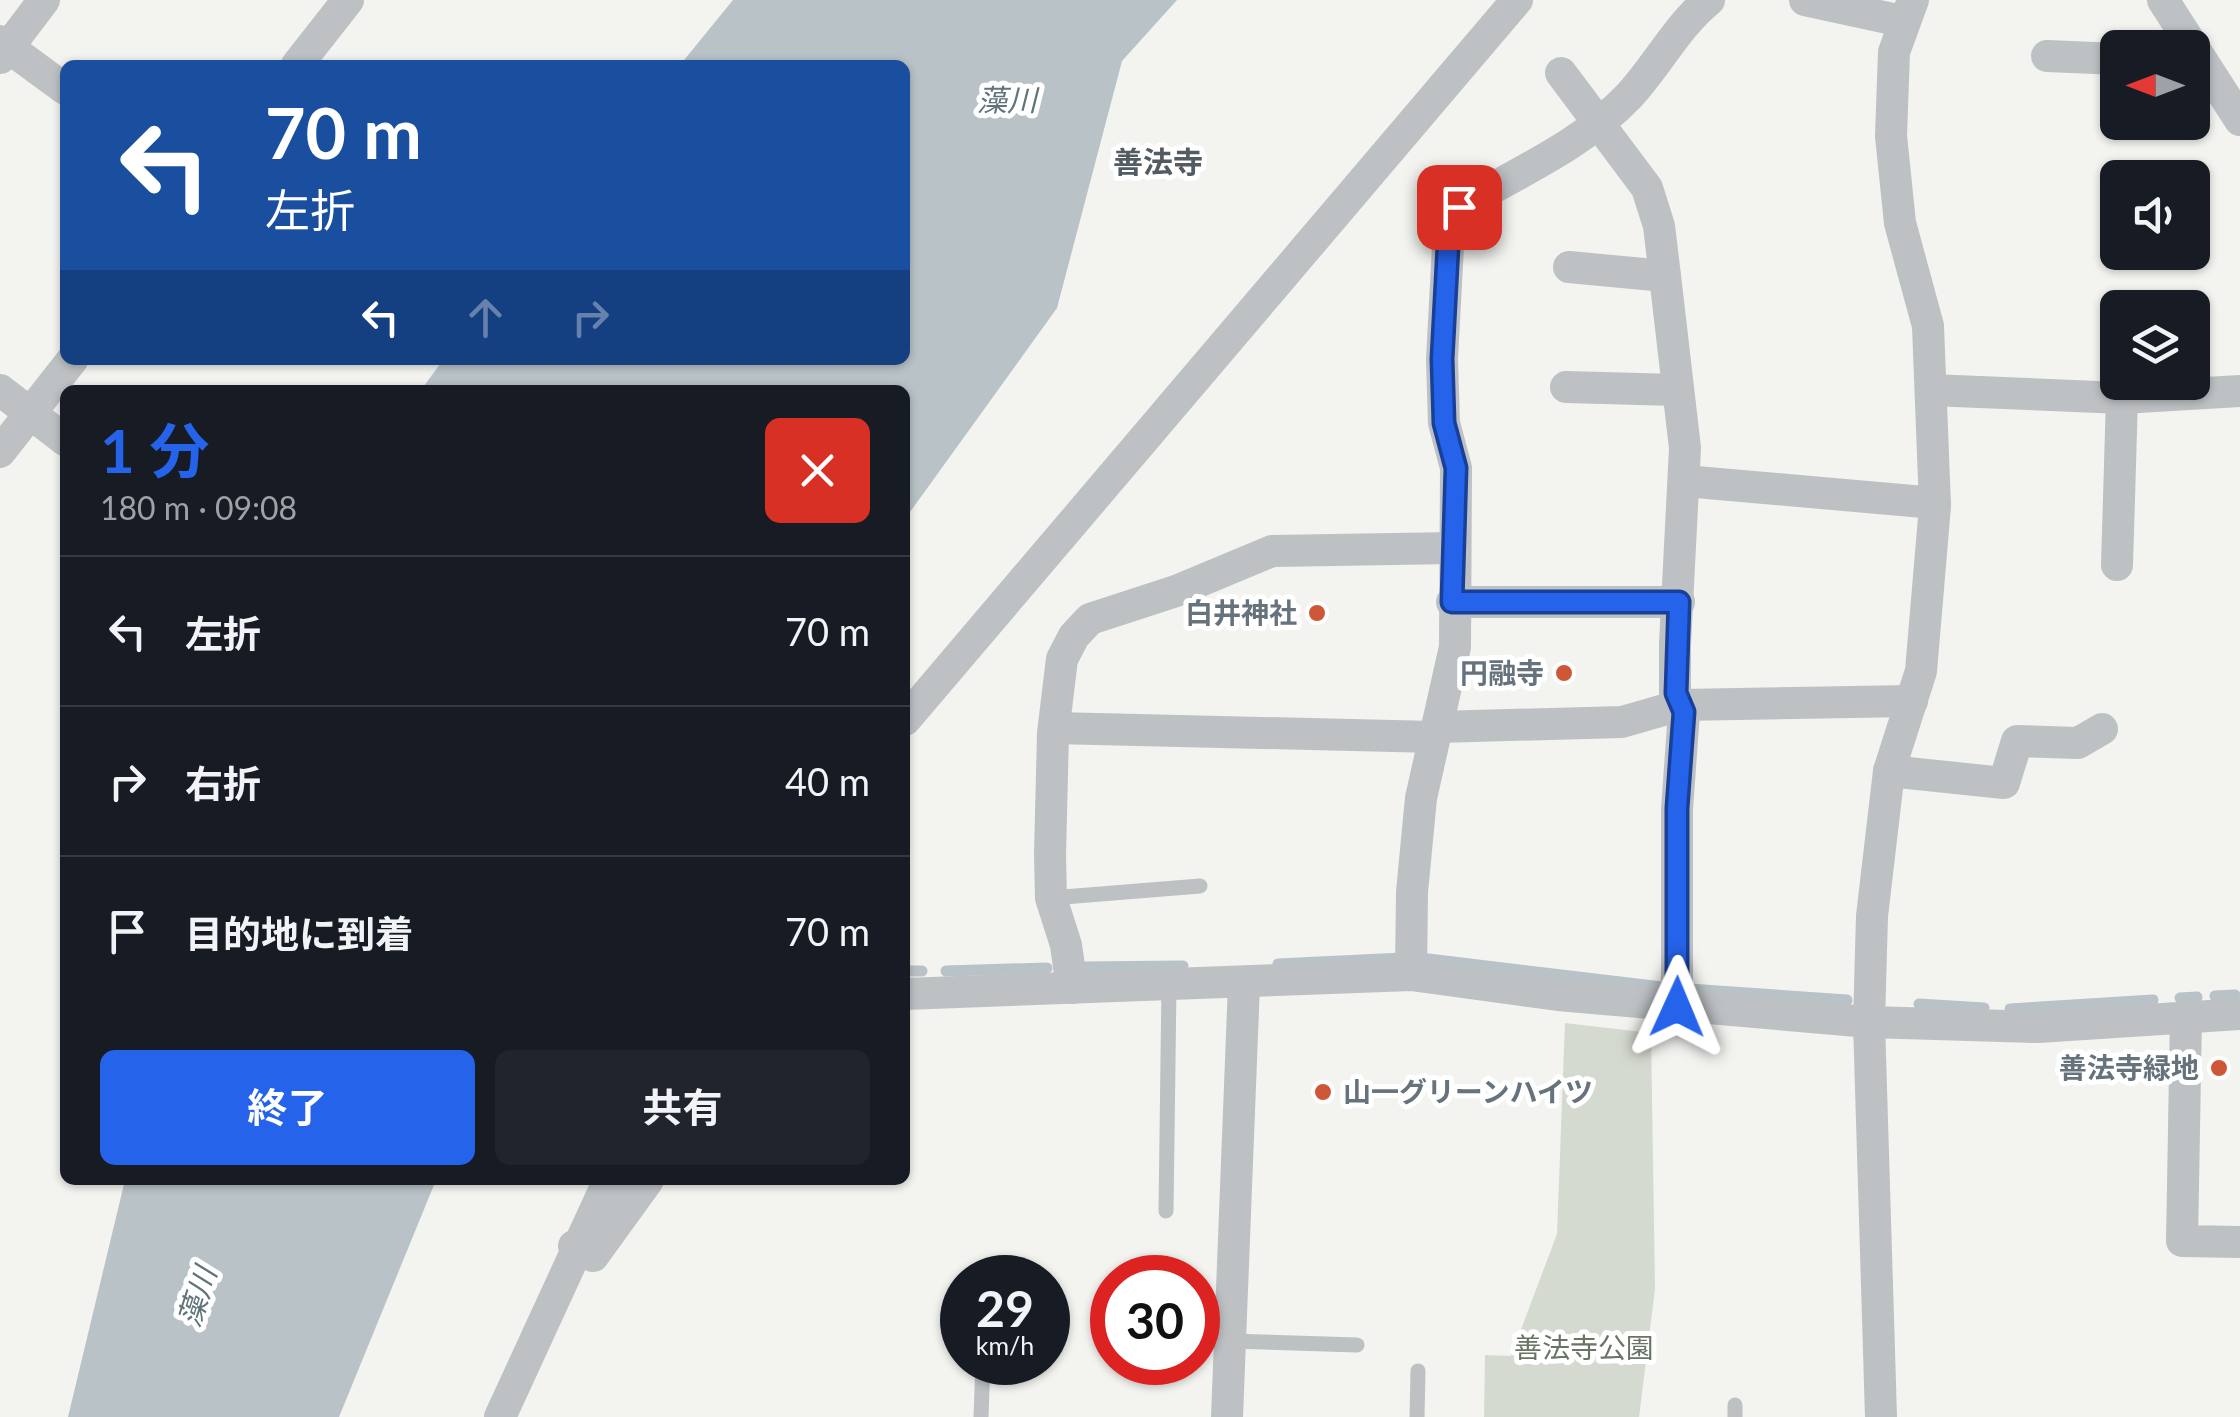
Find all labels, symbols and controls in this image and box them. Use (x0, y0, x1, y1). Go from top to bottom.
north arrow (2100, 30, 2210, 140)
map controls (2100, 30, 2210, 400)
water label: 藻川 (977, 81, 1040, 117)
text: 70 m (265, 90, 422, 174)
icon: left (100, 100, 230, 230)
district label: 善法寺 (1113, 143, 1203, 179)
button: sound (2100, 160, 2210, 270)
pin (1417, 165, 1502, 250)
icon: arrive (1432, 180, 1487, 235)
text: 左折 (265, 183, 355, 237)
icon: left (353, 290, 408, 345)
icon: ahead (458, 290, 513, 345)
icon: right (563, 290, 618, 345)
button: layers (2100, 290, 2210, 400)
text: 1 分 (100, 414, 209, 486)
button: close (765, 418, 870, 523)
text: 180 m · 09:08 (100, 488, 297, 527)
place label: 白井神社 (1185, 595, 1297, 629)
marker: 白井神社 (1306, 602, 1328, 624)
icon: left (100, 604, 155, 659)
text: 70 m (785, 608, 870, 654)
text: 左折 (185, 610, 261, 656)
place label: 円融寺 (1460, 655, 1544, 689)
marker: 円融寺 (1553, 662, 1575, 684)
icon: right (100, 754, 155, 809)
text: 40 m (785, 758, 870, 804)
text: 右折 (185, 760, 261, 806)
icon: arrive (100, 904, 155, 959)
text: 70 m (785, 908, 870, 954)
text: 目的地に到着 (185, 910, 413, 956)
position arrow (1625, 955, 1729, 1059)
button: 終了 (100, 1050, 475, 1165)
button: 共有 (495, 1050, 870, 1165)
place label: 善法寺緑地 (2059, 1050, 2199, 1084)
marker: 善法寺緑地 (2208, 1057, 2230, 1079)
place label: 山一グリーンハイツ (1343, 1074, 1593, 1108)
marker: 山一グリーンハイツ (1312, 1081, 1334, 1103)
speed limit sign: 30 (1090, 1255, 1220, 1385)
water label: 藻川 (170, 1259, 223, 1330)
text: 29 (976, 1278, 1034, 1338)
text: km/h (976, 1330, 1034, 1360)
park label: 善法寺公園 (1514, 1330, 1654, 1364)

